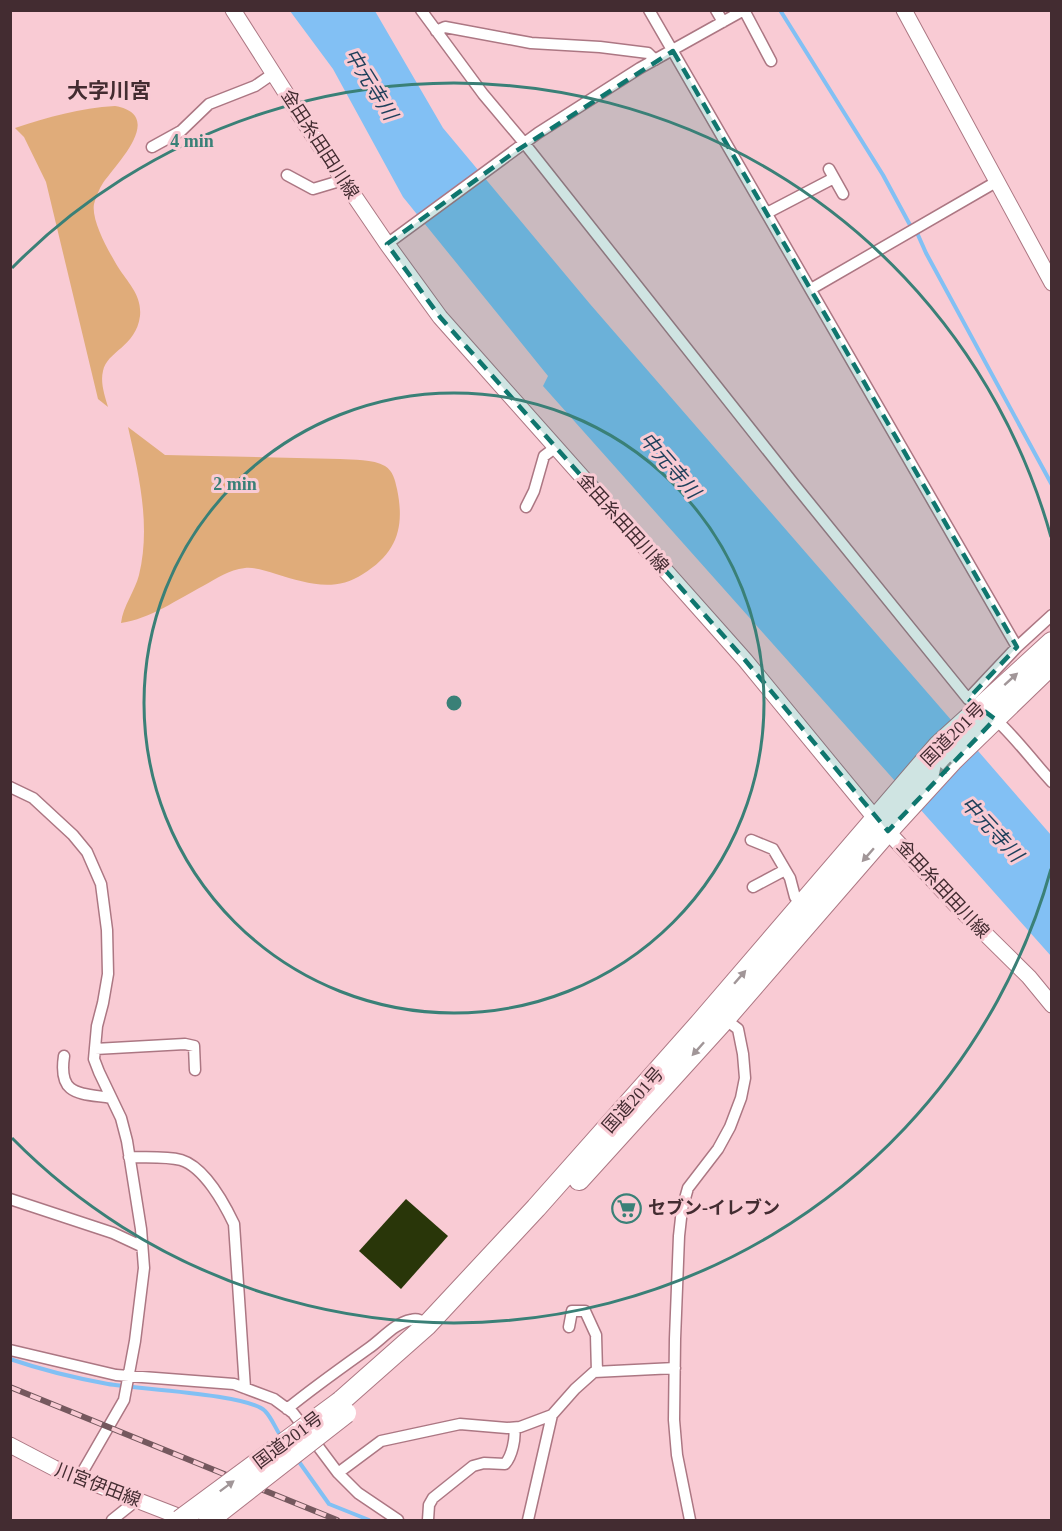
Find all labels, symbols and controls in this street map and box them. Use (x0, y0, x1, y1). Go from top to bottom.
water label: 中元寺川 (340, 44, 403, 125)
district label: 大字川宮 (67, 79, 151, 103)
street label: 金田糸田田川線 (277, 86, 363, 202)
text: 4 min (170, 131, 214, 151)
water label: 中元寺川 (635, 428, 706, 504)
street label: 金田糸田田川線 (573, 469, 673, 577)
text: 2 min (213, 474, 257, 494)
one-way arrow (1004, 672, 1019, 686)
centre of rings (444, 693, 464, 713)
street label: 国道201号 (917, 698, 989, 770)
one-way arrow (939, 761, 952, 776)
water label: 中元寺川 (957, 792, 1029, 867)
street label: 金田糸田田川線 (893, 836, 993, 942)
one-way arrow (862, 847, 875, 862)
one-way arrow (733, 970, 746, 985)
one-way arrow (692, 1041, 705, 1056)
street label: 国道201号 (598, 1063, 668, 1137)
supermarket icon: セブン-イレブン (611, 1192, 643, 1224)
place label: セブン-イレブン (648, 1198, 780, 1218)
street label: 国道201号 (250, 1408, 326, 1472)
street label: 川宮伊田線 (52, 1460, 144, 1510)
one-way arrow (219, 1479, 235, 1492)

